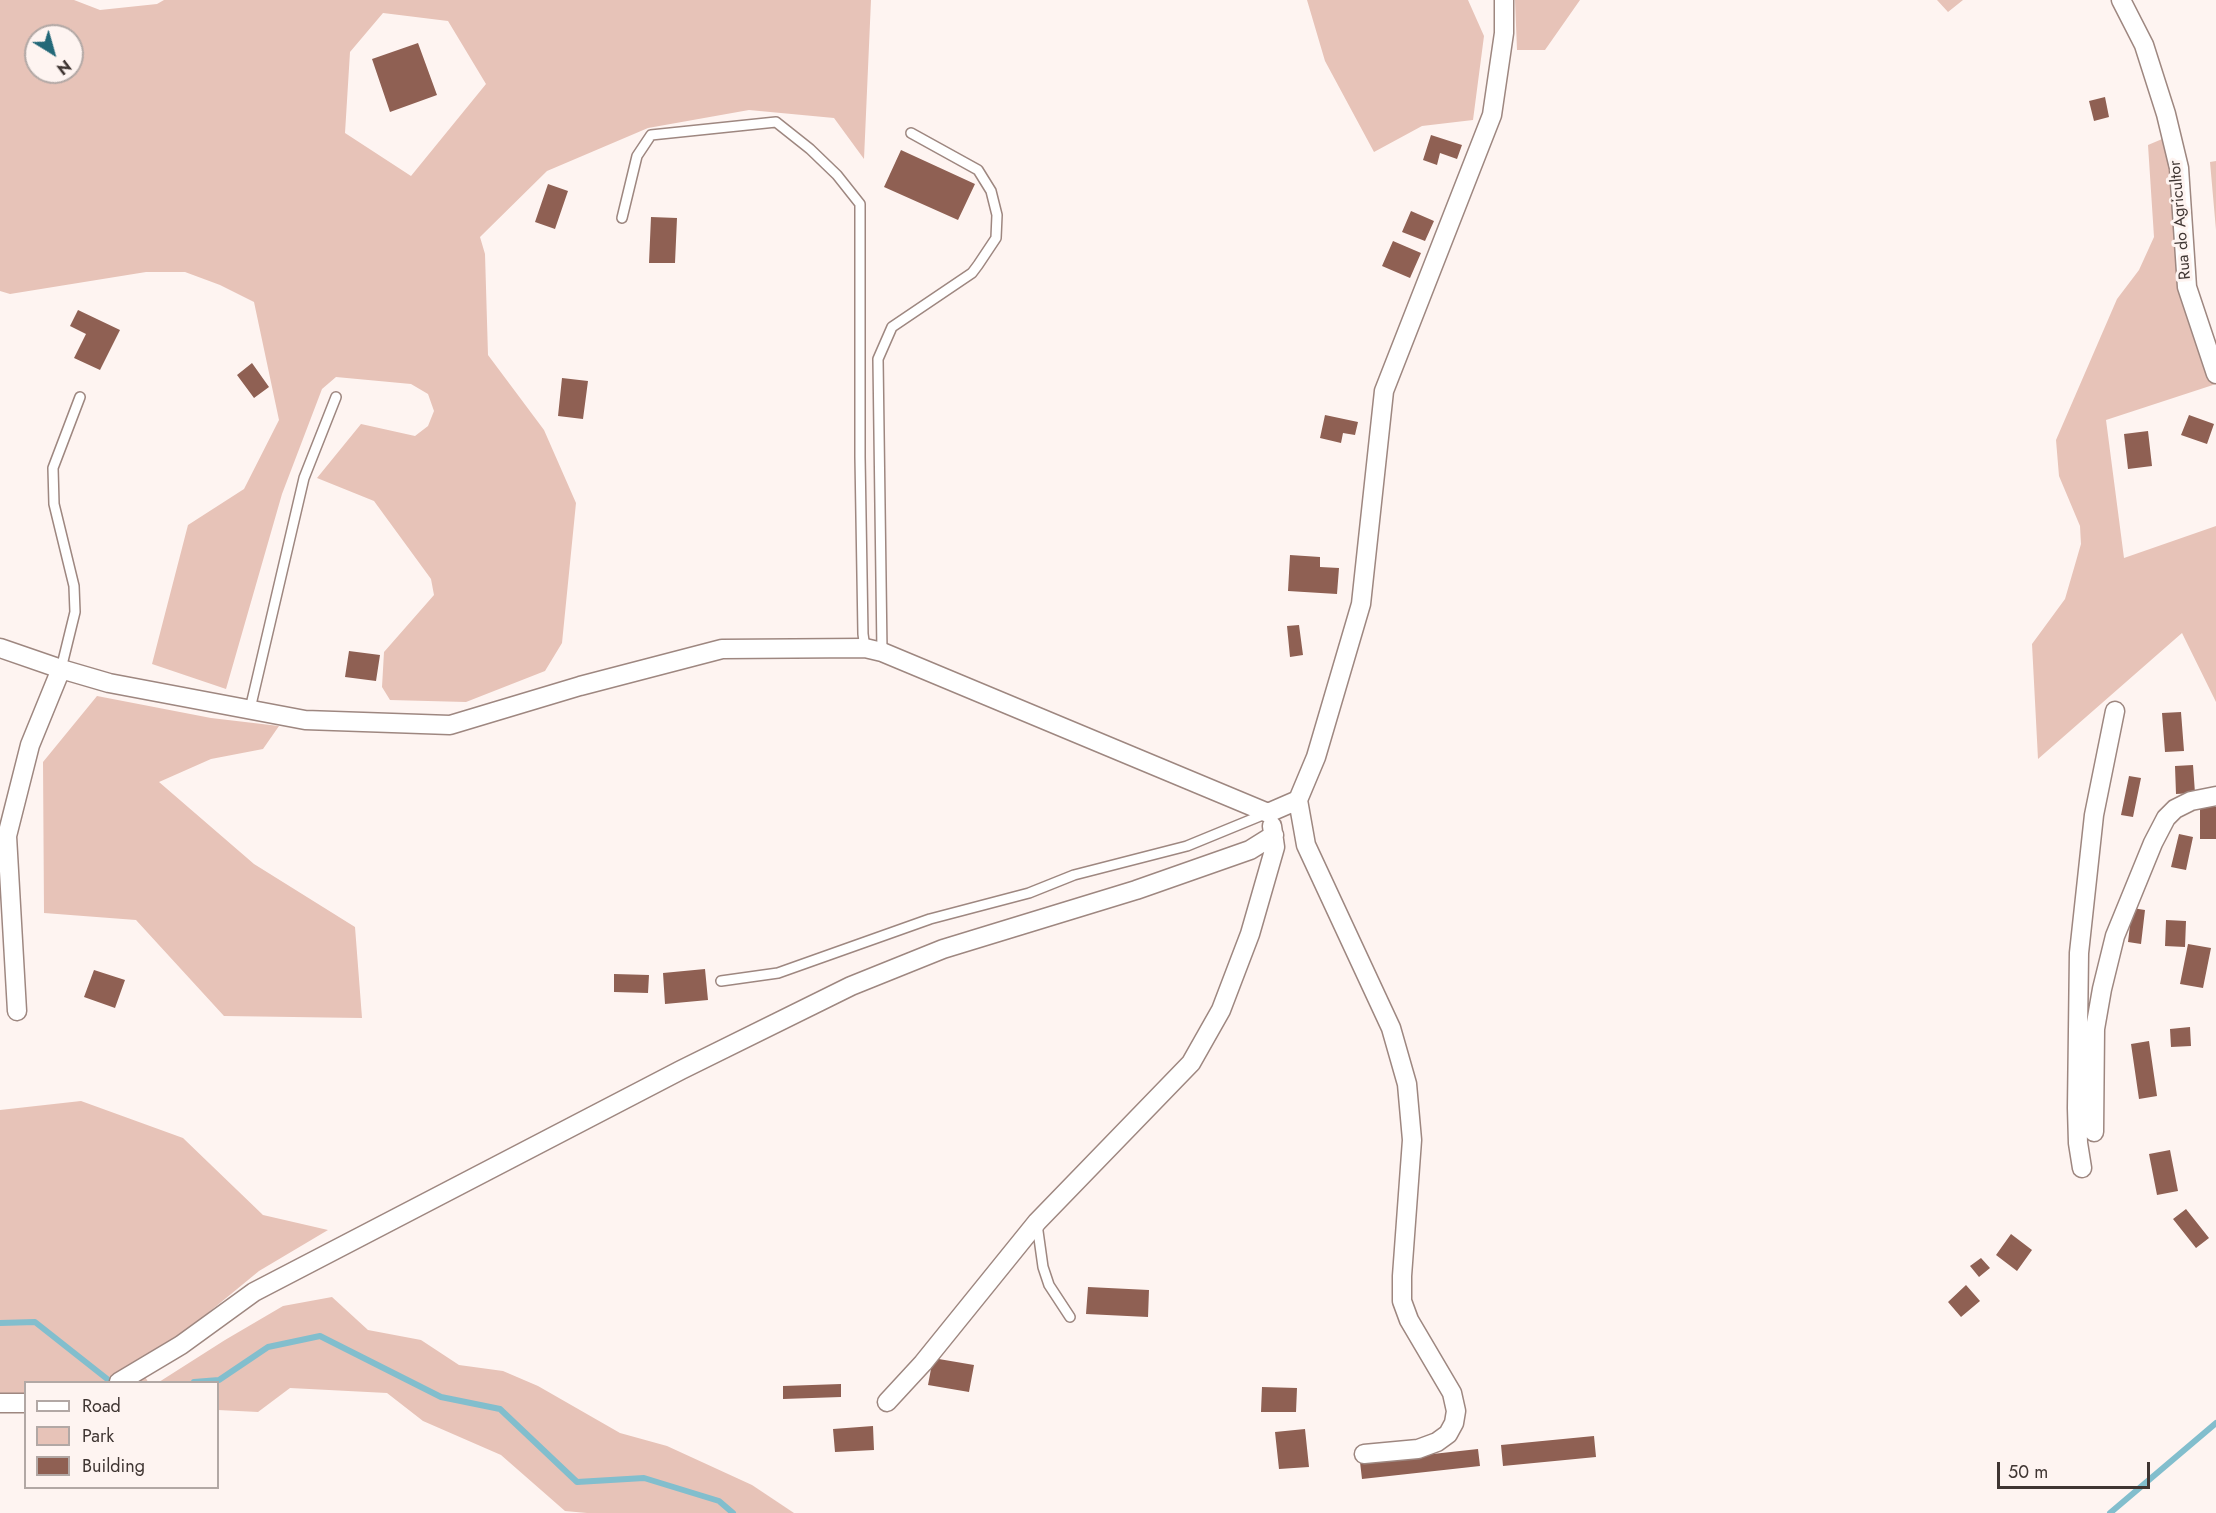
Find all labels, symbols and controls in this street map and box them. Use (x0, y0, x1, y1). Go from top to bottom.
north arrow (24, 24, 84, 84)
text: N (52, 54, 76, 80)
street label: Rua do Agricultor (2166, 160, 2196, 280)
legend (24, 1381, 219, 1489)
text: Road (82, 1393, 121, 1419)
text: Park (82, 1423, 114, 1449)
scale bar (2000, 1450, 2153, 1488)
text: Building (82, 1453, 145, 1479)
text: 50 m (2008, 1459, 2048, 1485)

